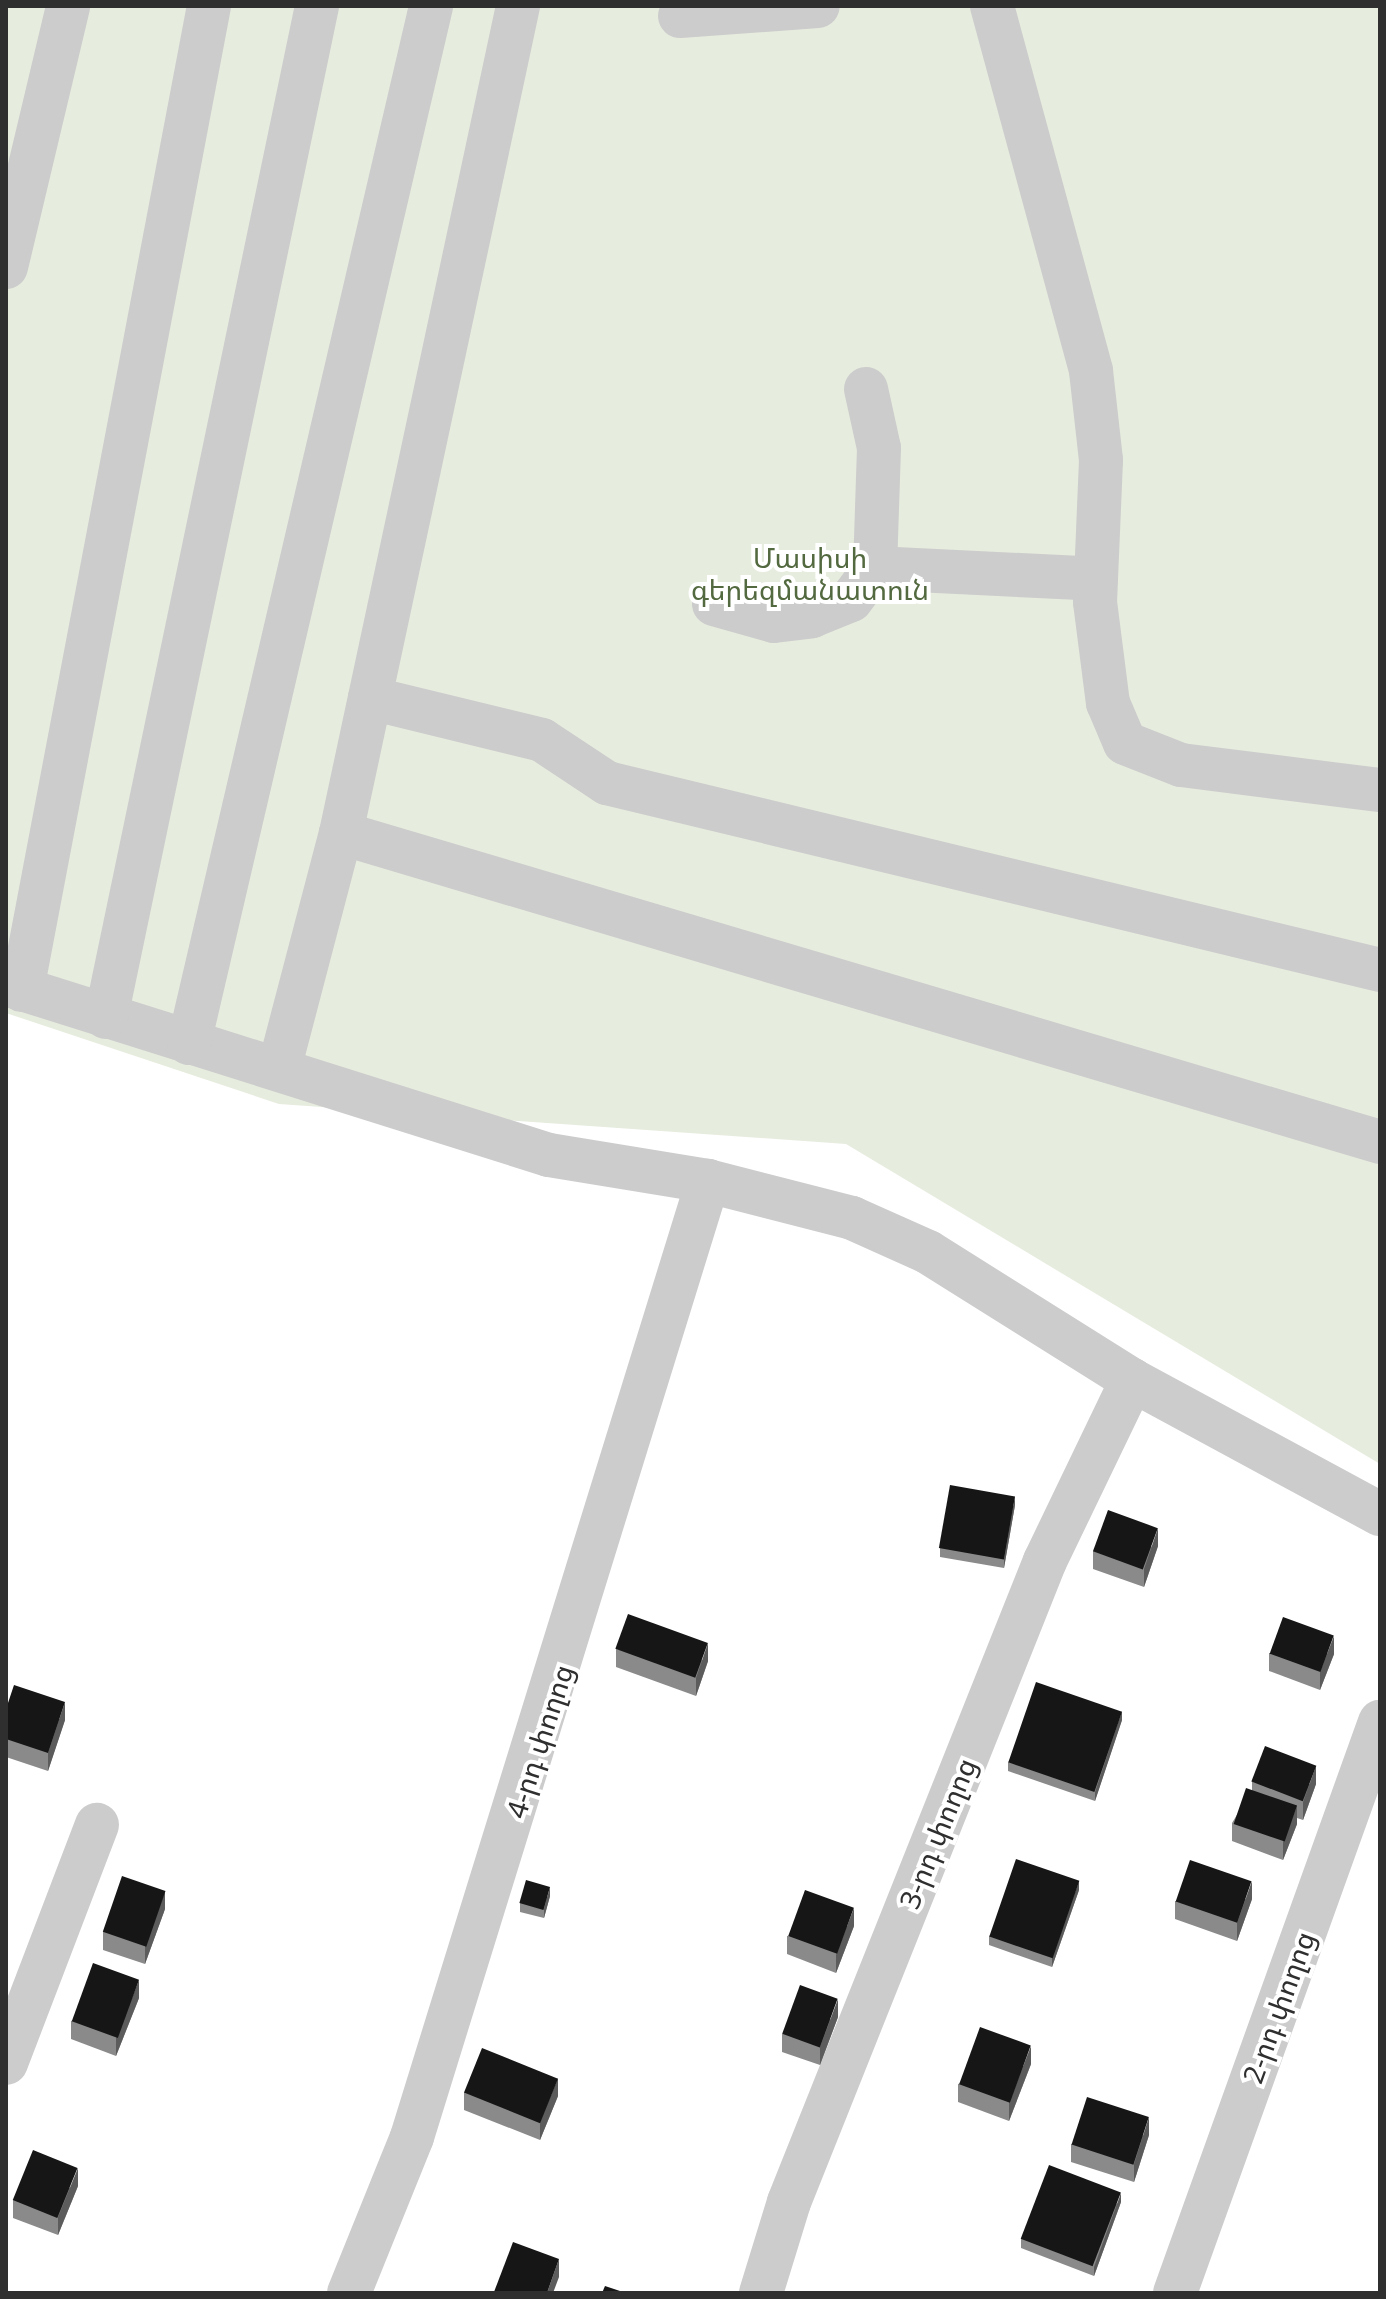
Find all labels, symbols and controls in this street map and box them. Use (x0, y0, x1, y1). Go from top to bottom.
park label: Մասիսի գերեզմանատուն (691, 540, 929, 606)
street label: 4-րդ փողոց (498, 1660, 580, 1822)
street label: 3-րդ փողոց (892, 1753, 982, 1913)
street label: 2-րդ փողոց (1235, 1926, 1321, 2088)

